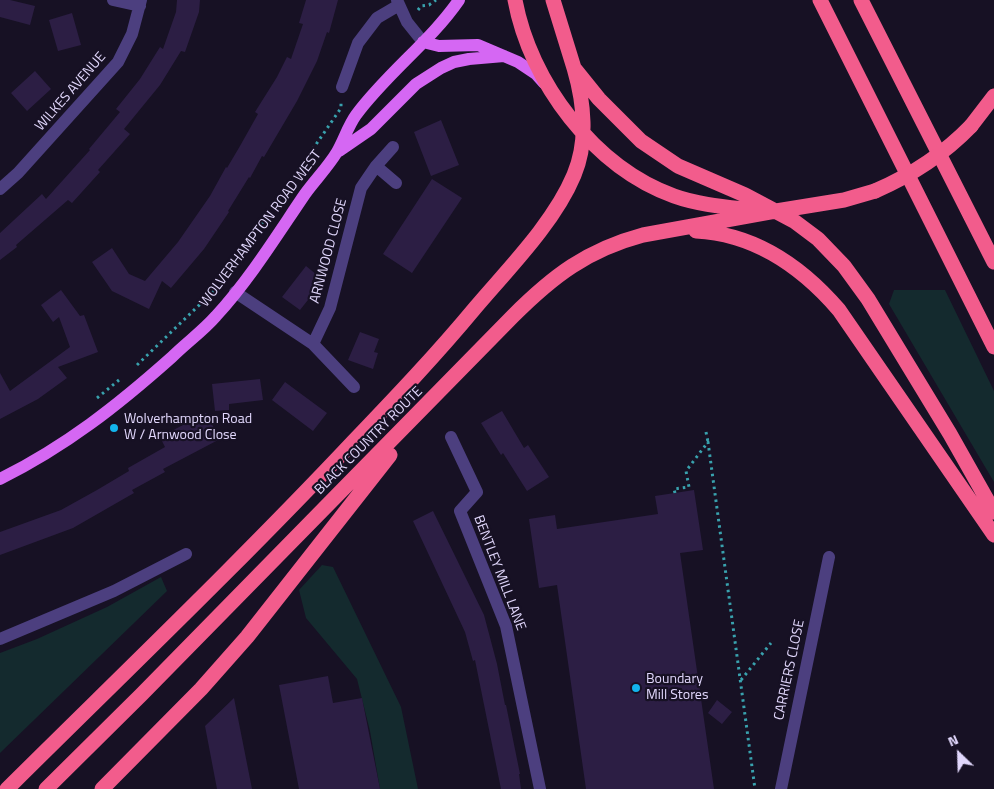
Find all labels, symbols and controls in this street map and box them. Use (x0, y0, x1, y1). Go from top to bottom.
street label: WILKES AVENUE (32, 49, 110, 135)
street label: WOLVERHAMPTON ROAD WEST (197, 147, 325, 311)
street label: ARNWOOD CLOSE (307, 197, 351, 305)
street label: BLACK COUNTRY ROUTE (312, 384, 426, 498)
place label: Wolverhampton Road W / Arnwood Close (124, 412, 252, 444)
marker: Wolverhampton Road W / Arnwood Close (108, 422, 120, 434)
street label: BENTLEY MILL LANE (469, 513, 529, 633)
street label: CARRIERS CLOSE (771, 618, 809, 722)
place label: Boundary Mill Stores (646, 672, 708, 704)
marker: Boundary Mill Stores (630, 682, 642, 694)
text: N (944, 728, 961, 751)
north arrow (934, 729, 984, 779)

